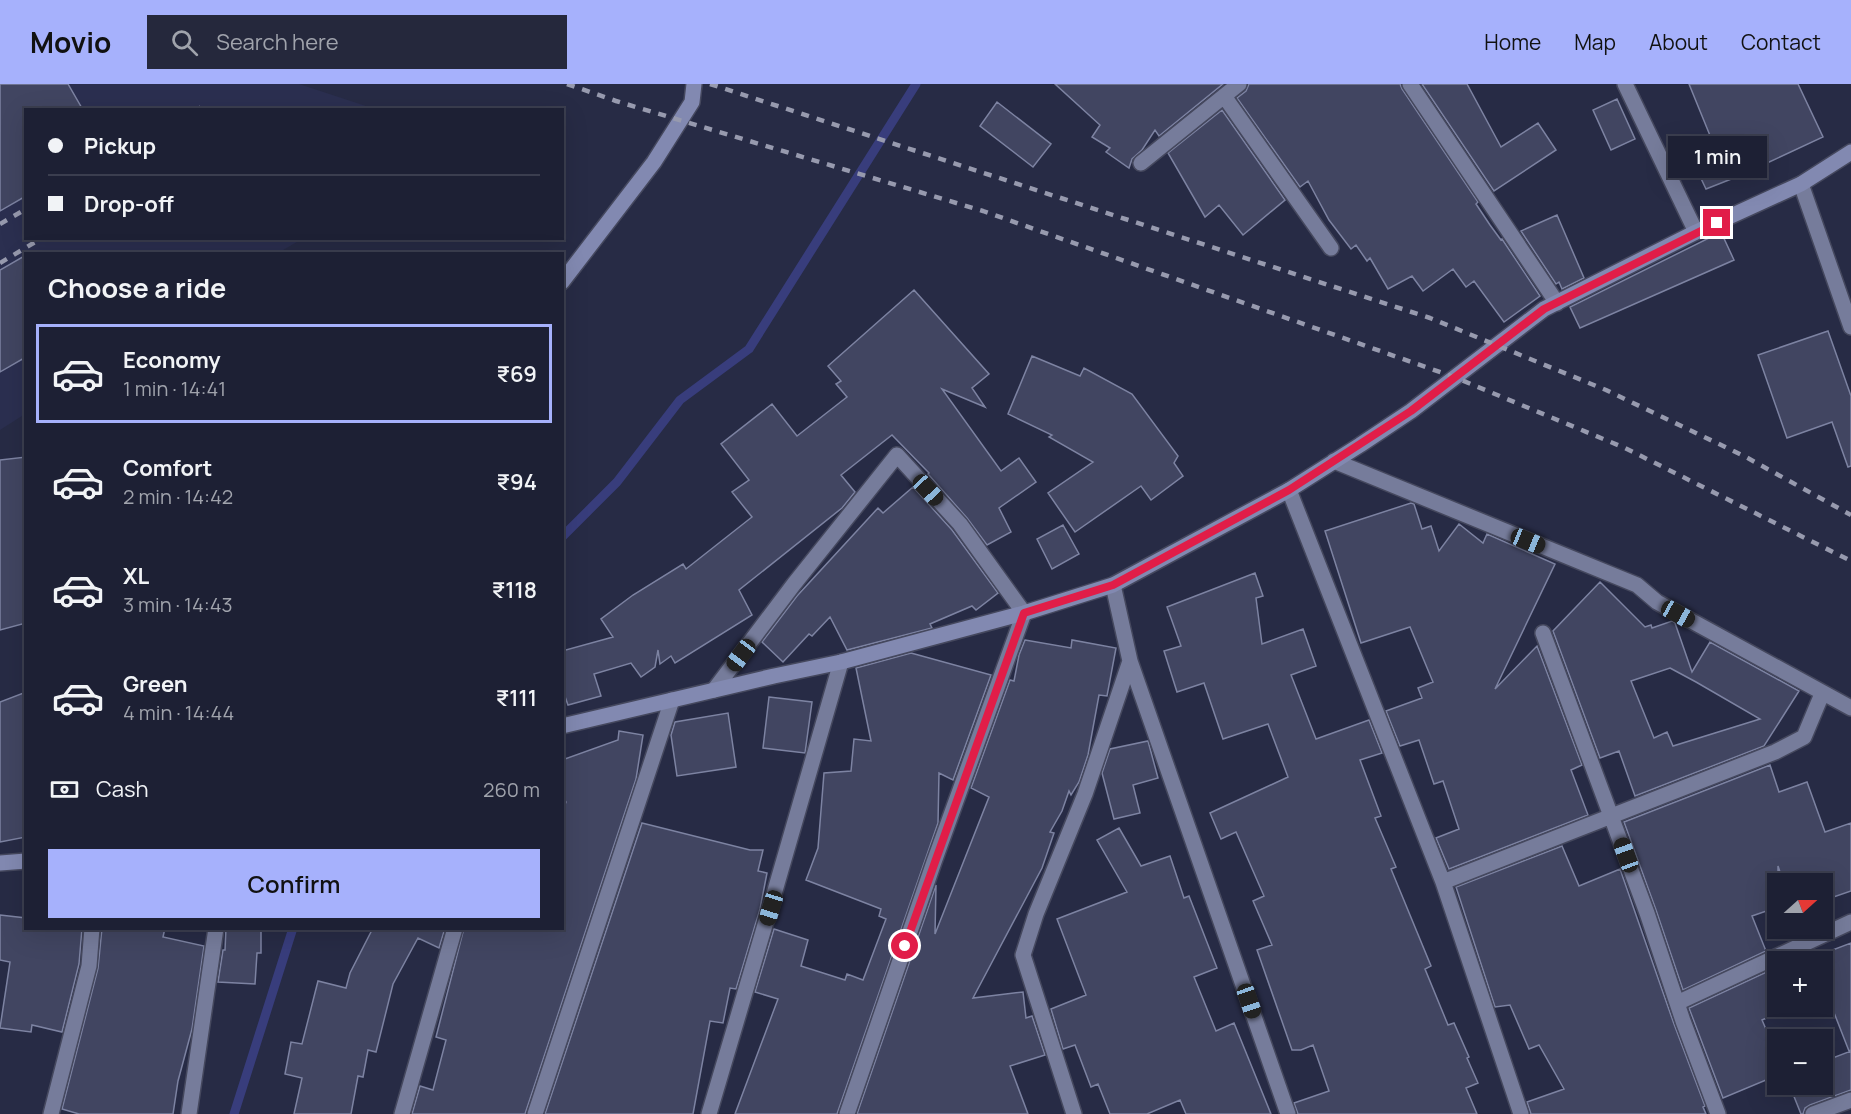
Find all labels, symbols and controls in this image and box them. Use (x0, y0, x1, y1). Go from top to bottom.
search box (147, 15, 567, 69)
text: Movio (30, 23, 111, 61)
icon: search (168, 26, 201, 59)
text: Search here (216, 27, 339, 57)
text: Home (1484, 28, 1541, 56)
text: Map (1574, 28, 1616, 56)
text: About (1649, 28, 1708, 56)
text: Contact (1741, 28, 1821, 56)
text: Pickup (84, 131, 156, 161)
callout: 1 min (1668, 136, 1766, 178)
text: 1 min (1694, 143, 1741, 170)
text: Drop-off (84, 189, 174, 219)
route end (1703, 209, 1730, 236)
text: Choose a ride (48, 269, 226, 306)
text: Economy (123, 345, 221, 375)
icon: car (51, 347, 105, 401)
text: ₹69 (497, 359, 537, 389)
text: 1 min · 14:41 (123, 375, 226, 402)
text: Comfort (123, 453, 212, 483)
icon: car (51, 455, 105, 509)
text: ₹94 (497, 467, 537, 497)
car (909, 471, 947, 509)
text: 2 min · 14:42 (123, 483, 233, 510)
car (1508, 526, 1548, 556)
text: XL (123, 561, 149, 591)
icon: car (51, 563, 105, 617)
text: ₹118 (492, 575, 537, 605)
text: 3 min · 14:43 (123, 591, 233, 618)
car (1658, 597, 1698, 631)
car (723, 635, 759, 675)
text: Green (123, 669, 188, 699)
icon: car (51, 671, 105, 725)
text: ₹111 (496, 683, 537, 713)
text: 4 min · 14:44 (123, 699, 234, 726)
icon: cash (48, 773, 81, 806)
text: Cash (96, 774, 149, 804)
text: 260 m (483, 776, 540, 803)
car (1611, 835, 1641, 875)
button: Confirm (48, 849, 540, 918)
north arrow (1767, 873, 1833, 939)
map controls (1767, 873, 1833, 1095)
car (757, 888, 785, 928)
route start (891, 932, 918, 959)
button: + (1767, 951, 1833, 1017)
car (1235, 981, 1263, 1021)
button: − (1767, 1029, 1833, 1095)

